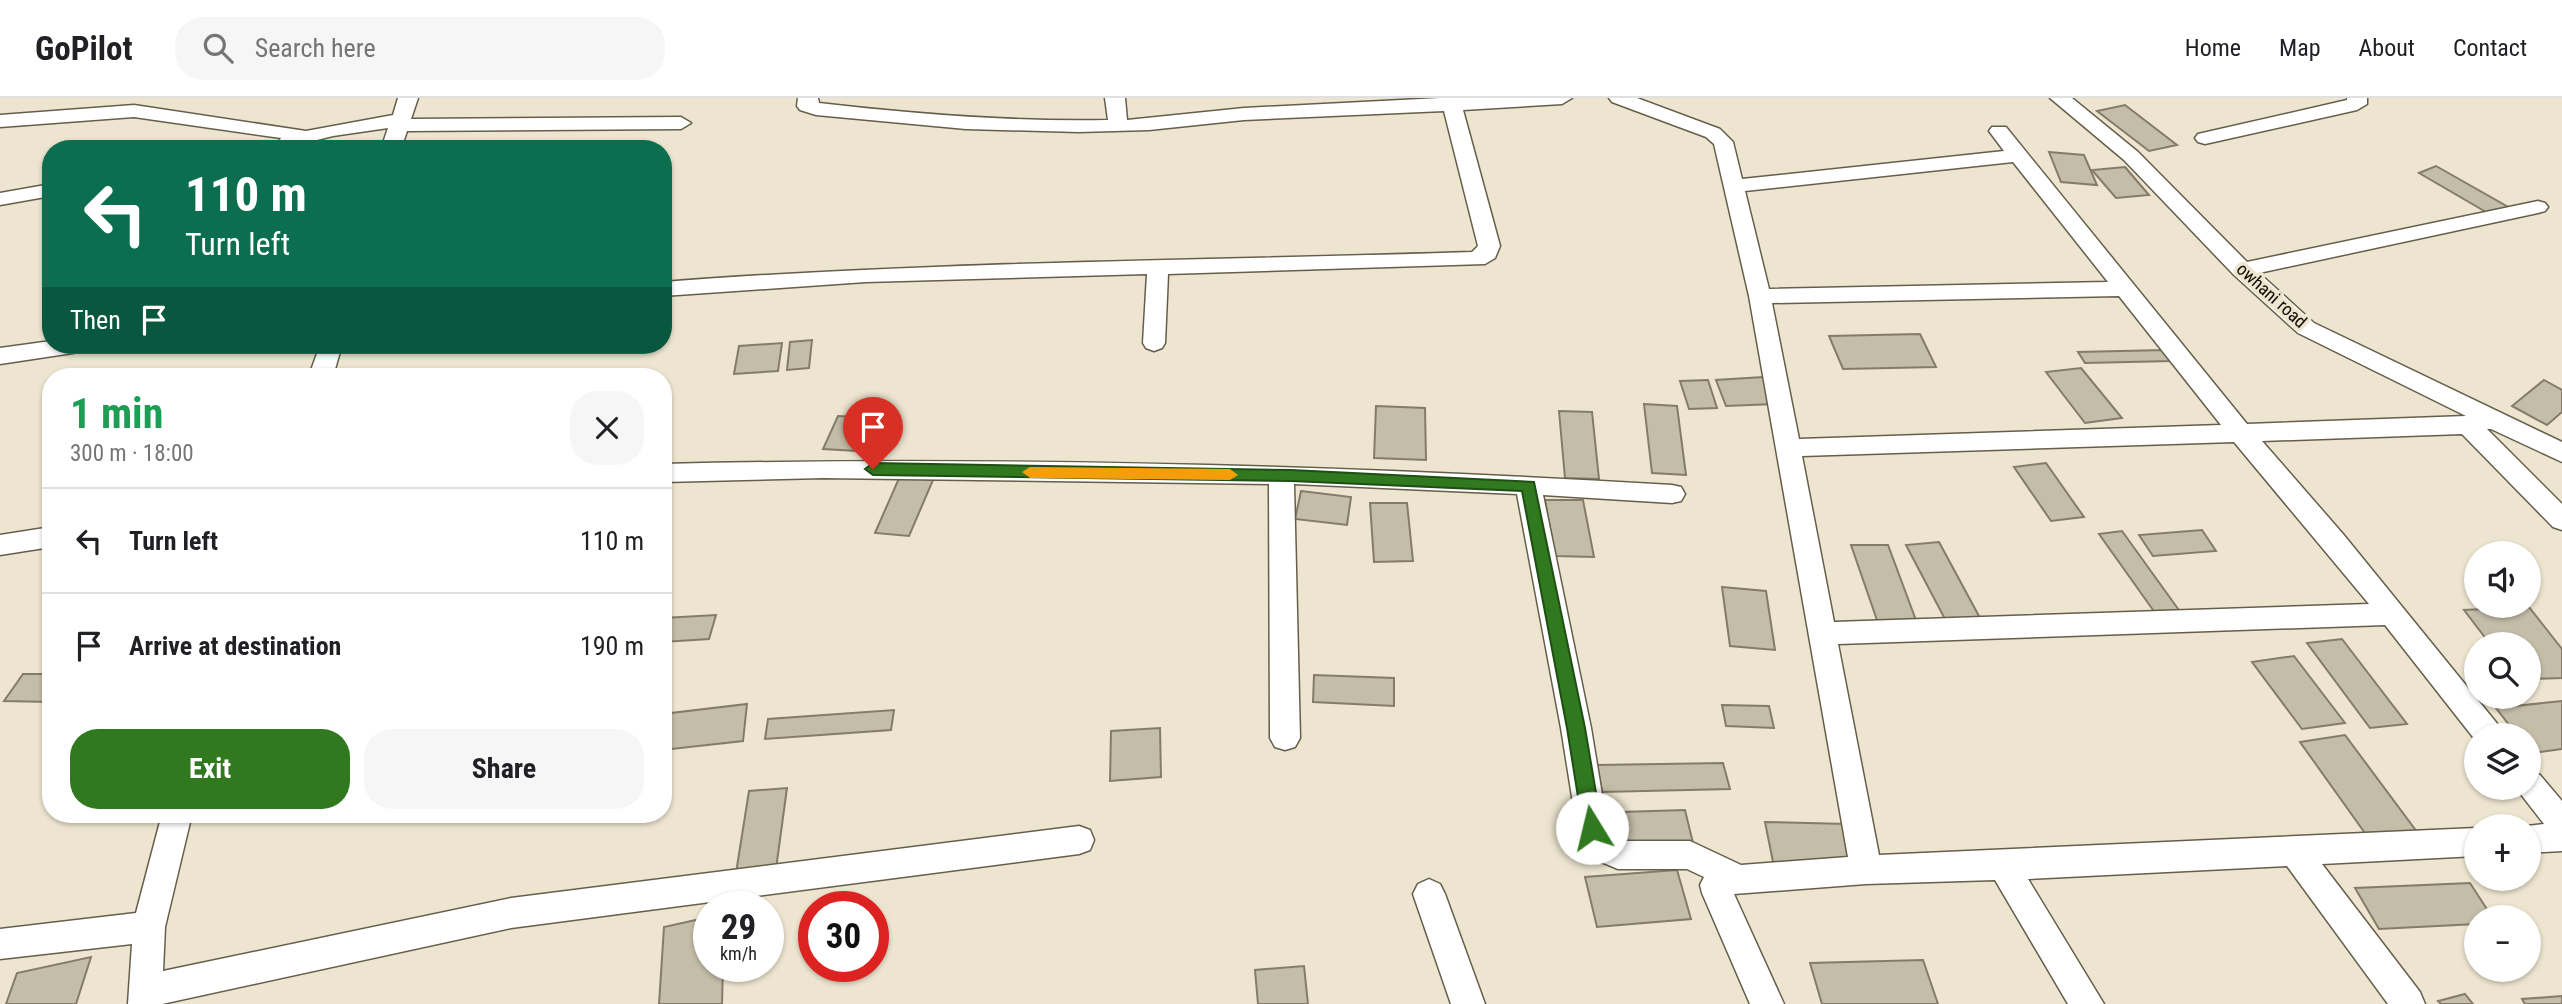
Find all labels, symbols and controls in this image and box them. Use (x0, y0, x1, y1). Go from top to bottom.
search box (175, 17, 665, 80)
text: GoPilot (35, 29, 133, 68)
icon: search (199, 29, 237, 67)
text: Search here (255, 33, 376, 63)
text: Home (2185, 34, 2241, 62)
text: Map (2279, 34, 2321, 62)
text: About (2359, 34, 2415, 62)
text: Contact (2453, 34, 2527, 62)
text: 110 m (185, 166, 307, 223)
icon: left (70, 168, 161, 259)
text: Turn left (185, 225, 290, 263)
street label: owhani road (2233, 258, 2311, 332)
icon: arrive (135, 301, 173, 339)
text: Then (70, 305, 121, 335)
text: 1 min (70, 389, 163, 438)
button: close (570, 391, 644, 465)
pin (843, 397, 903, 469)
icon: arrive (854, 408, 892, 446)
text: 300 m · 18:00 (70, 440, 194, 467)
icon: left (70, 522, 108, 560)
text: Turn left (129, 526, 218, 556)
text: 110 m (580, 526, 644, 556)
map controls (2464, 541, 2541, 982)
button: sound (2464, 541, 2541, 618)
icon: arrive (70, 627, 108, 665)
text: Arrive at destination (129, 631, 341, 661)
text: 190 m (580, 631, 644, 661)
button: search (2464, 632, 2541, 709)
button: layers (2464, 723, 2541, 800)
button: Exit (70, 729, 350, 809)
button: Share (364, 729, 644, 809)
position arrow (1555, 791, 1629, 865)
button: + (2464, 814, 2541, 891)
speed limit sign: 30 (798, 891, 889, 982)
button: − (2464, 905, 2541, 982)
text: 29 (721, 907, 756, 948)
text: km/h (720, 943, 757, 964)

